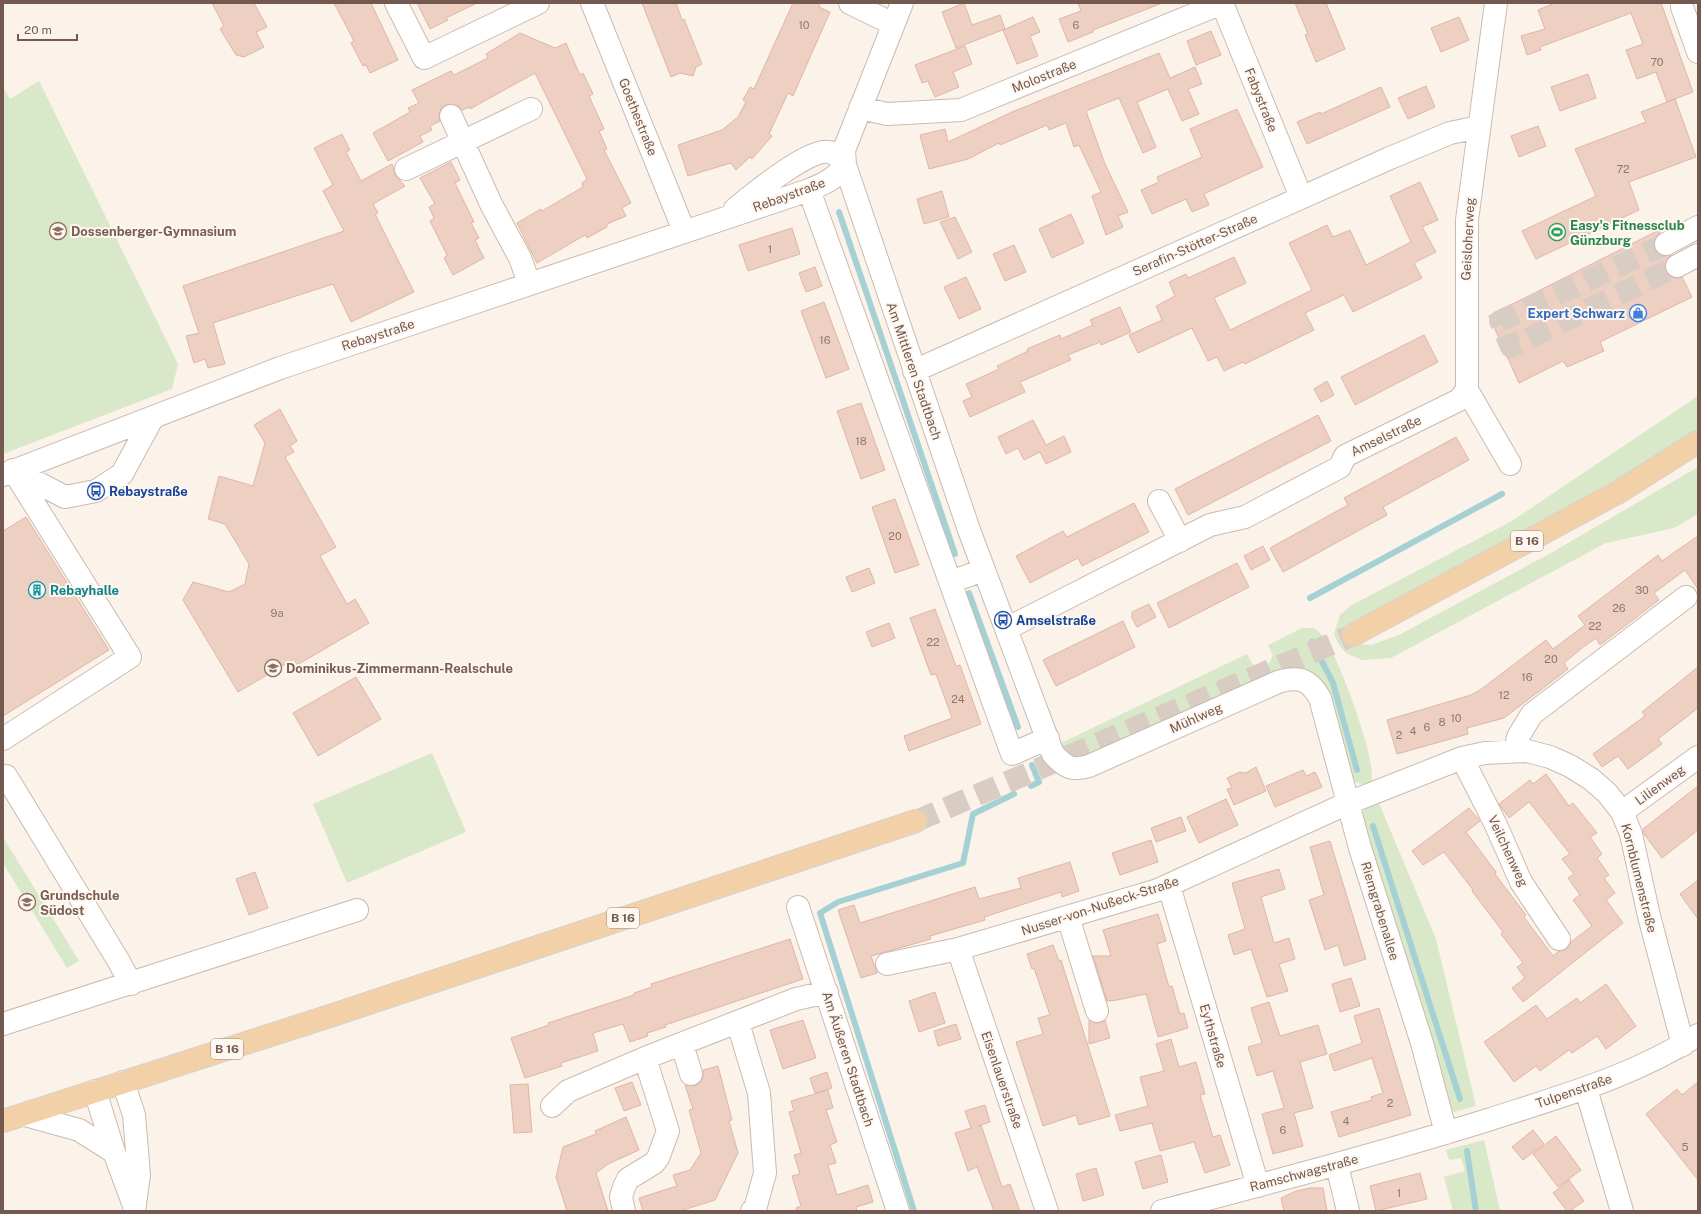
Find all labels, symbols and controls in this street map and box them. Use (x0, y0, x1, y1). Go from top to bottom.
scale bar (18, 16, 77, 42)
house number: 10 (798, 19, 810, 31)
house number: 6 (1073, 19, 1080, 31)
text: 20 m (24, 23, 52, 37)
street label: Molostraße (1010, 56, 1078, 96)
house number: 70 (1650, 56, 1664, 68)
street label: Fabystraße (1241, 66, 1281, 134)
street label: Goethestraße (616, 76, 660, 158)
house number: 72 (1616, 163, 1630, 175)
street label: Rebaystraße (751, 175, 827, 215)
street label: Geisloherweg (1458, 197, 1478, 281)
street label: Serafin-Stötter-Straße (1130, 211, 1260, 279)
place label: Easy's Fitnessclub Günzburg (1570, 218, 1685, 248)
school or university icon: Dossenberger-Gymnasium (48, 221, 68, 241)
sports icon: Easy's Fitnessclub Günzburg (1547, 222, 1567, 242)
place label: Dossenberger-Gymnasium (71, 224, 237, 239)
house number: 1 (768, 243, 772, 255)
street label: Am Mittleren Stadtbach (883, 300, 945, 442)
shop icon: Expert Schwarz (1628, 303, 1648, 323)
place label: Expert Schwarz (1527, 306, 1626, 321)
street label: Rebaystraße (340, 316, 416, 354)
house number: 16 (819, 334, 831, 346)
street label: Amselstraße (1348, 412, 1424, 460)
house number: 18 (855, 435, 867, 447)
bus stop icon: Rebaystraße (86, 481, 106, 501)
place label: Rebaystraße (109, 484, 188, 499)
house number: 20 (888, 530, 902, 542)
road number: B 16 (1511, 531, 1543, 551)
building icon: Rebayhalle (27, 580, 47, 600)
place label: Rebayhalle (50, 583, 119, 598)
house number: 30 (1635, 584, 1649, 596)
house number: 26 (1612, 602, 1626, 614)
house number: 9a (271, 607, 283, 619)
bus stop icon: Amselstraße (993, 610, 1013, 630)
place label: Amselstraße (1016, 613, 1096, 628)
house number: 22 (1588, 620, 1602, 632)
house number: 22 (926, 636, 940, 648)
house number: 20 (1544, 653, 1558, 665)
school or university icon: Dominikus-Zimmermann-Realschule (263, 658, 283, 678)
place label: Dominikus-Zimmermann-Realschule (286, 661, 513, 676)
house number: 16 (1521, 671, 1533, 683)
house number: 12 (1498, 689, 1510, 701)
house number: 24 (951, 693, 965, 705)
street label: Mühlweg (1167, 700, 1225, 736)
house number: 10 (1450, 712, 1462, 724)
house number: 8 (1438, 716, 1446, 728)
house number: 6 (1424, 721, 1431, 733)
house number: 4 (1410, 725, 1417, 737)
house number: 2 (1396, 729, 1403, 741)
street label: Lilienweg (1632, 762, 1688, 808)
street label: Veilchenweg (1485, 813, 1531, 889)
street label: Kornblumenstraße (1618, 822, 1660, 934)
street label: Riemgrabenallee (1358, 860, 1402, 962)
street label: Nusser-von-Nußeck-Straße (1019, 873, 1181, 939)
place label: Grundschule Südost (40, 888, 119, 918)
school or university icon: Grundschule Südost (17, 892, 37, 912)
road number: B 16 (607, 908, 639, 928)
street label: Am Äußeren Stadtbach (819, 990, 877, 1128)
street label: Eythstraße (1197, 1002, 1229, 1070)
street label: Eisenlauerstraße (978, 1029, 1026, 1131)
road number: B 16 (211, 1039, 243, 1059)
street label: Tulpenstraße (1534, 1071, 1614, 1111)
house number: 2 (1387, 1097, 1394, 1109)
house number: 4 (1343, 1115, 1350, 1127)
house number: 6 (1280, 1124, 1287, 1136)
house number: 5 (1681, 1141, 1689, 1153)
street label: Ramschwagstraße (1248, 1151, 1360, 1195)
house number: 1 (1397, 1187, 1401, 1199)

